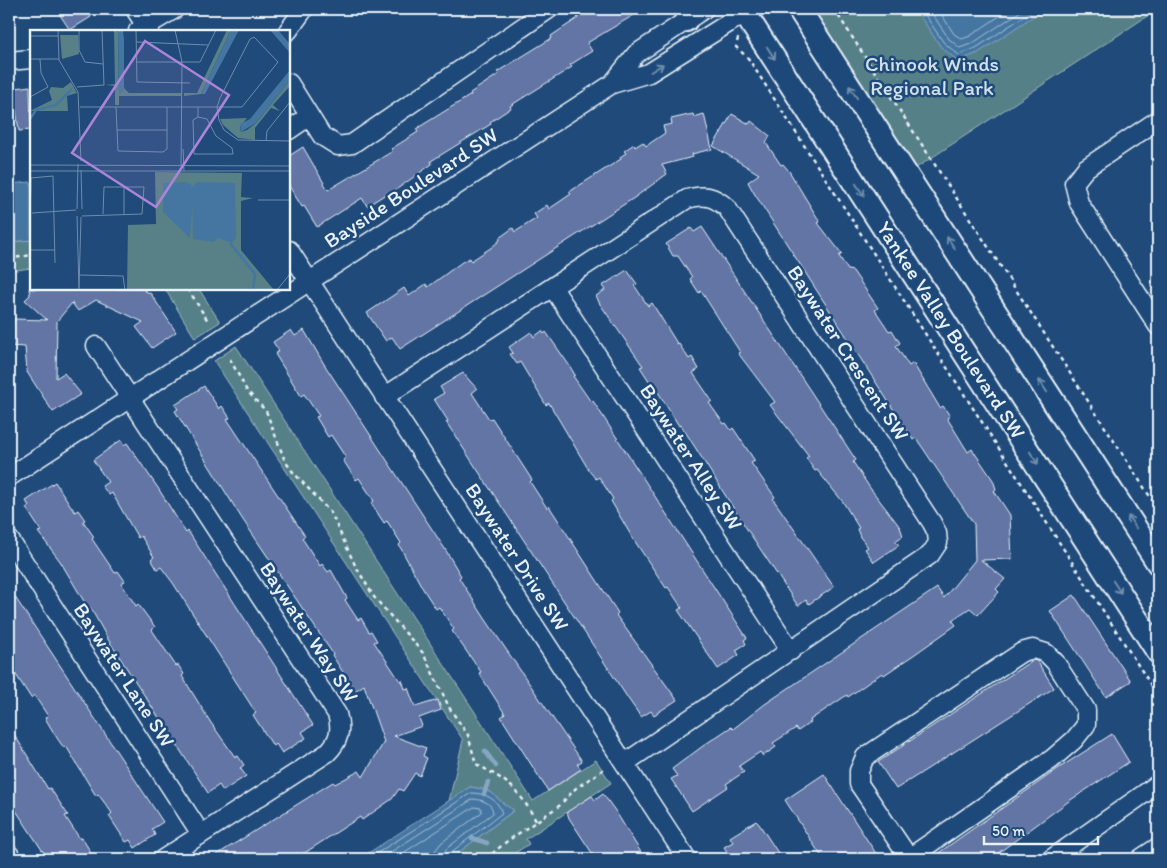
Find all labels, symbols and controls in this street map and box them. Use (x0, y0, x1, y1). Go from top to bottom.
inset map (30, 30, 290, 290)
one-way arrow (766, 46, 776, 60)
park label: Chinook Winds Regional Park (865, 51, 999, 100)
one-way arrow (650, 62, 664, 72)
one-way arrow (848, 85, 858, 99)
street label: Bayside Boulevard SW (319, 122, 502, 253)
one-way arrow (855, 182, 865, 196)
street label: Yankee Valley Boulevard SW (872, 216, 1031, 443)
one-way arrow (946, 236, 956, 250)
street label: Baywater Crescent SW (782, 260, 915, 445)
street label: Baywater Alley SW (635, 379, 748, 535)
one-way arrow (1038, 379, 1048, 393)
one-way arrow (1029, 451, 1039, 465)
street label: Baywater Drive SW (460, 478, 575, 635)
one-way arrow (1126, 516, 1136, 530)
street label: Baywater Way SW (255, 557, 364, 707)
one-way arrow (1112, 579, 1122, 593)
street label: Baywater Lane SW (68, 598, 180, 752)
scale bar (984, 813, 1098, 845)
text: 50 m (992, 822, 1025, 840)

